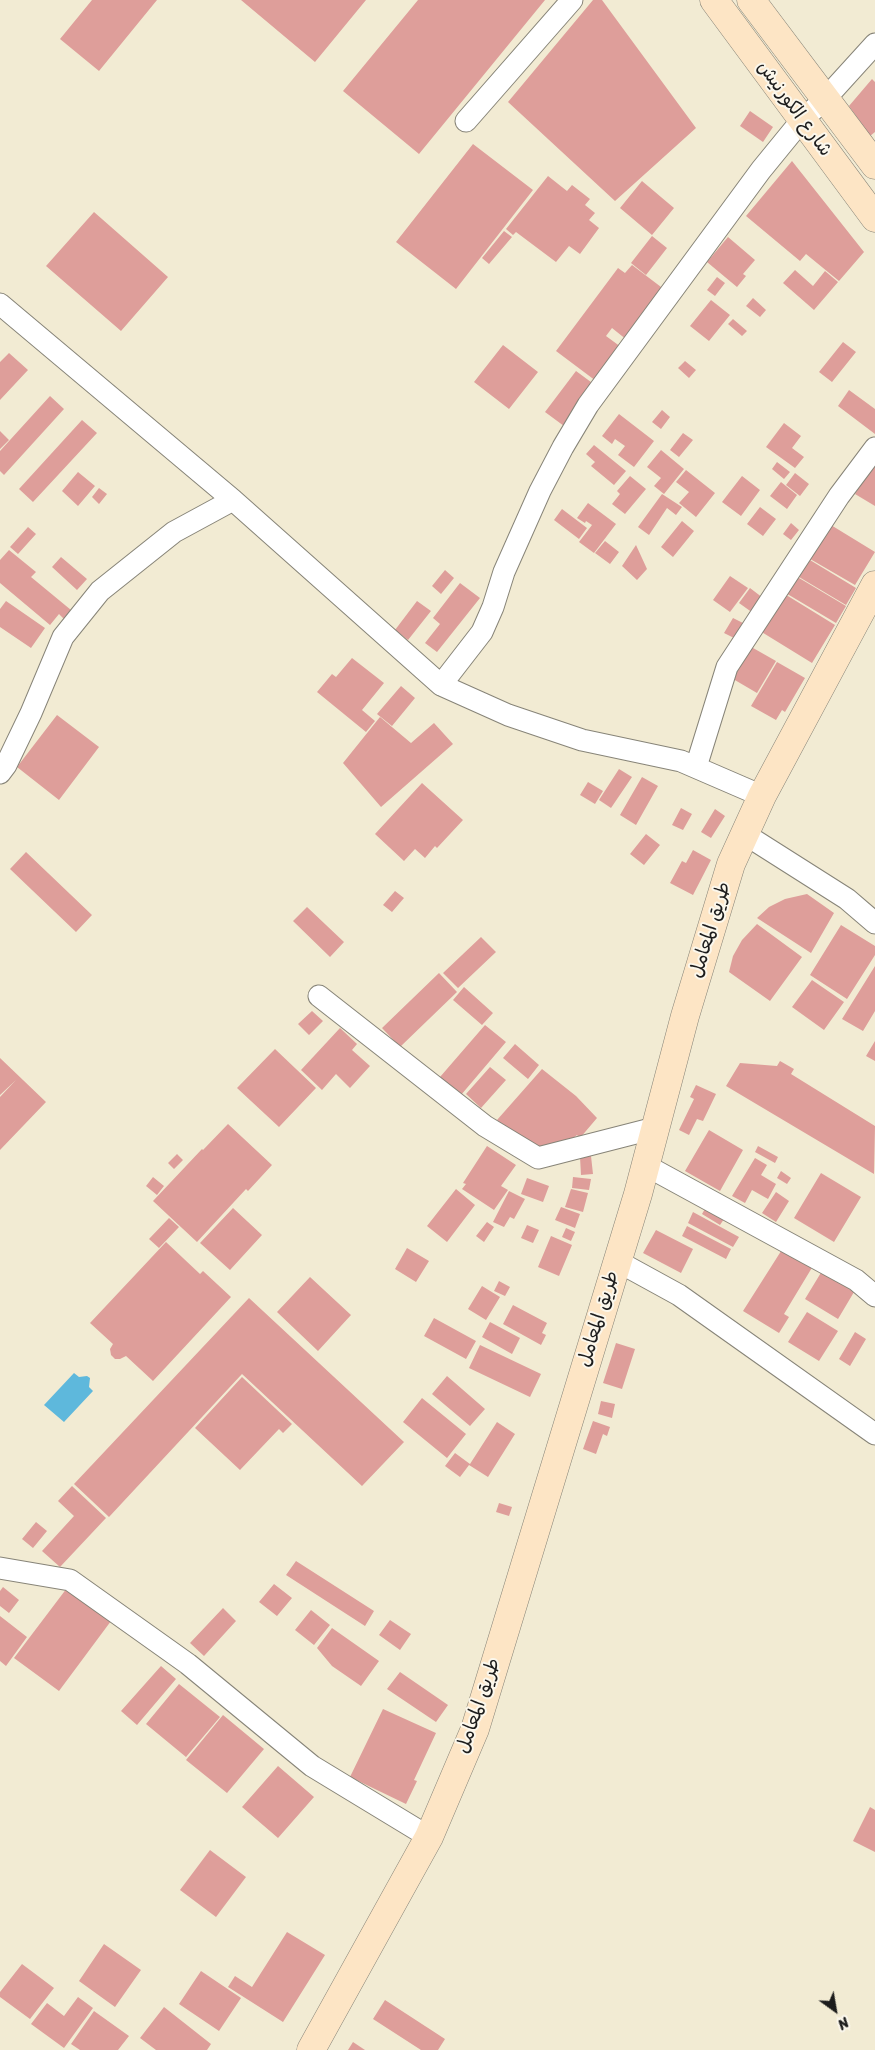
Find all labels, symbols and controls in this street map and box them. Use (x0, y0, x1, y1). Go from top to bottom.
street label: شارع الكورنيش (752, 57, 836, 161)
street label: طريق المعامل (686, 879, 736, 981)
street label: طريق المعامل (574, 1268, 624, 1370)
street label: طريق المعامل (452, 1655, 506, 1757)
north arrow (810, 1985, 860, 2035)
text: N (832, 2010, 854, 2036)

